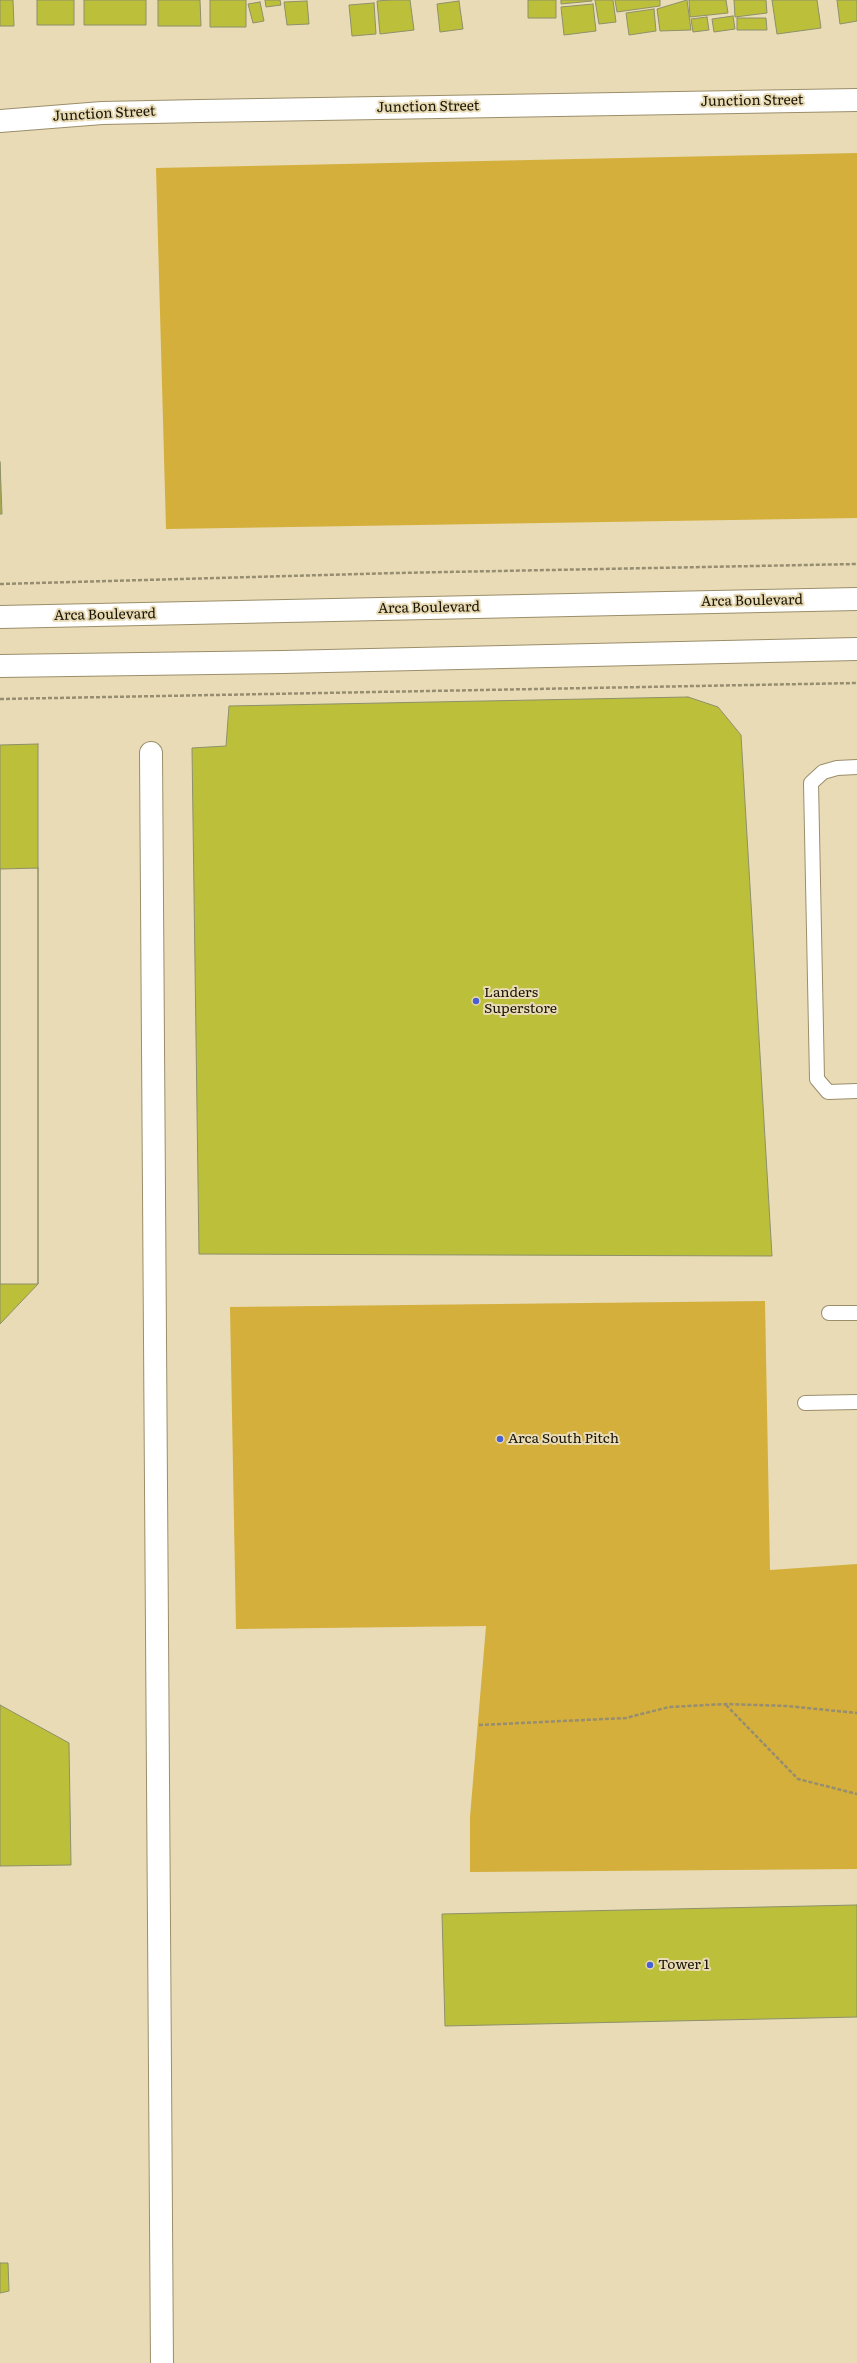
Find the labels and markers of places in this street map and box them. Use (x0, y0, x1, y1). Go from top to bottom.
place label: Landers Superstore (484, 985, 557, 1018)
marker: Landers Superstore (471, 996, 481, 1006)
place label: Arca South Pitch (508, 1431, 619, 1447)
marker: Arca South Pitch (495, 1434, 505, 1444)
place label: Tower 1 (658, 1957, 709, 1973)
marker: Tower 1 (645, 1960, 655, 1970)

